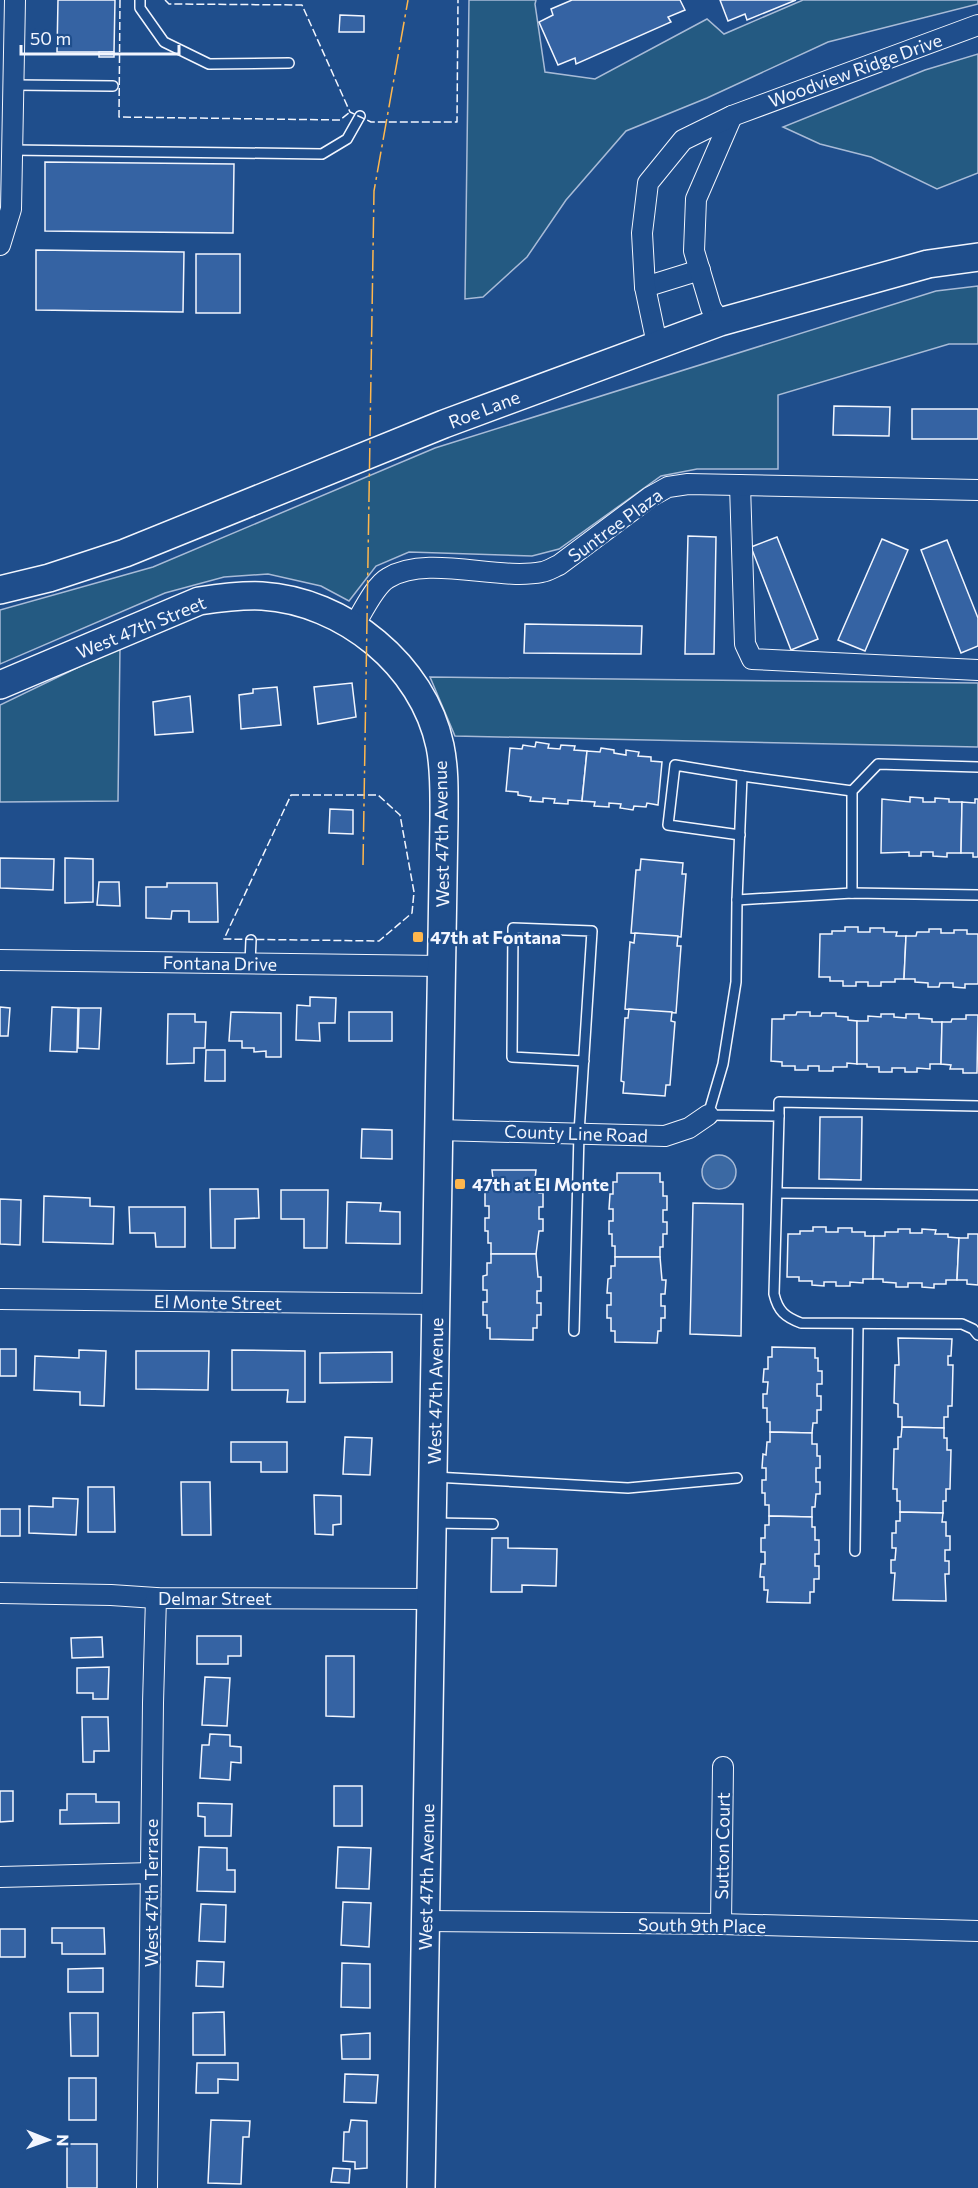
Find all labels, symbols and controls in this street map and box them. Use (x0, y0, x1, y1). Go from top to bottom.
scale bar (21, 18, 178, 56)
text: 50 m (30, 27, 71, 49)
street label: Woodview Ridge Drive (765, 28, 945, 112)
street label: Roe Lane (445, 385, 523, 433)
street label: Suntree Plaza (564, 483, 666, 567)
street label: West 47th Street (73, 591, 209, 663)
street label: West 47th Avenue (429, 760, 453, 908)
place label: 47th at Fontana (430, 926, 561, 948)
marker: 47th at Fontana (411, 930, 425, 944)
street label: Fontana Drive (163, 951, 277, 975)
street label: County Line Road (504, 1119, 648, 1147)
place label: 47th at El Monte (472, 1173, 609, 1195)
marker: 47th at El Monte (453, 1177, 467, 1191)
street label: El Monte Street (154, 1290, 282, 1314)
street label: West 47th Avenue (423, 1317, 447, 1465)
street label: Delmar Street (158, 1587, 272, 1609)
street label: Sutton Court (710, 1792, 734, 1900)
street label: West 47th Avenue (414, 1803, 438, 1951)
street label: West 47th Terrace (140, 1819, 162, 1967)
street label: South 9th Place (638, 1913, 766, 1937)
north arrow (18, 2110, 78, 2170)
text: N (54, 2134, 73, 2146)

